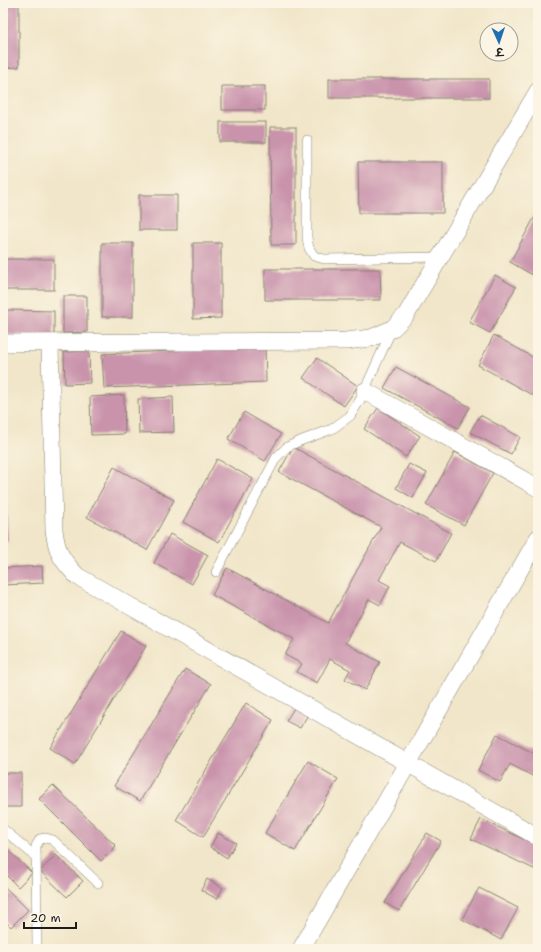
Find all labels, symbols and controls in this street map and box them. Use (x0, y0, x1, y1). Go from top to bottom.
north arrow (479, 22, 519, 62)
text: उ (494, 44, 505, 59)
scale bar (24, 904, 76, 930)
text: 20 m (30, 910, 61, 926)

